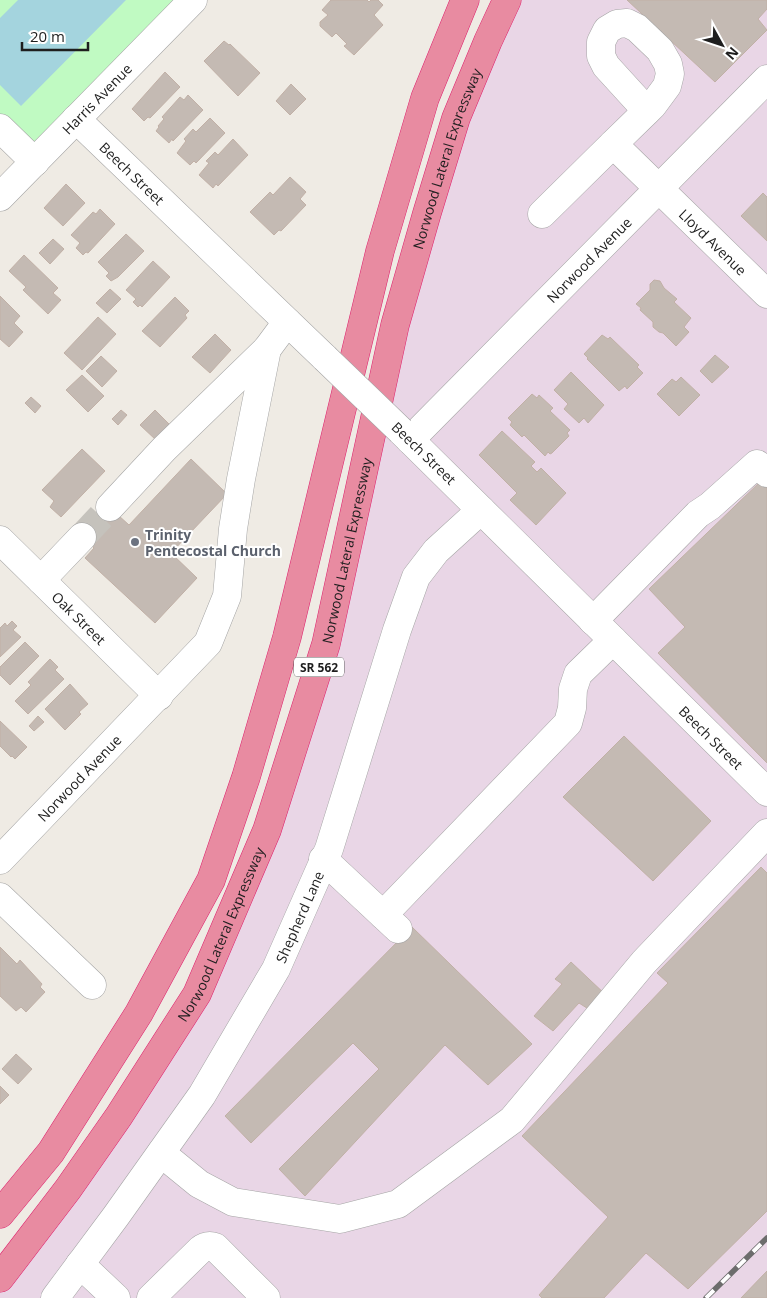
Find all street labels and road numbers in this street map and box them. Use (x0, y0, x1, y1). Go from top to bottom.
street label: Harris Avenue (58, 59, 136, 138)
street label: Norwood Lateral Expressway (408, 64, 486, 251)
street label: Beech Street (96, 137, 169, 209)
street label: Lloyd Avenue (675, 204, 751, 279)
street label: Norwood Avenue (542, 212, 635, 306)
street label: Beech Street (388, 417, 460, 489)
street label: Norwood Lateral Expressway (317, 455, 376, 645)
street label: Oak Street (48, 587, 110, 649)
road number: SR 562 (294, 658, 344, 676)
street label: Beech Street (675, 701, 748, 773)
street label: Norwood Avenue (33, 730, 125, 825)
street label: Norwood Lateral Expressway (172, 843, 269, 1025)
street label: Shepherd Lane (270, 868, 328, 966)

